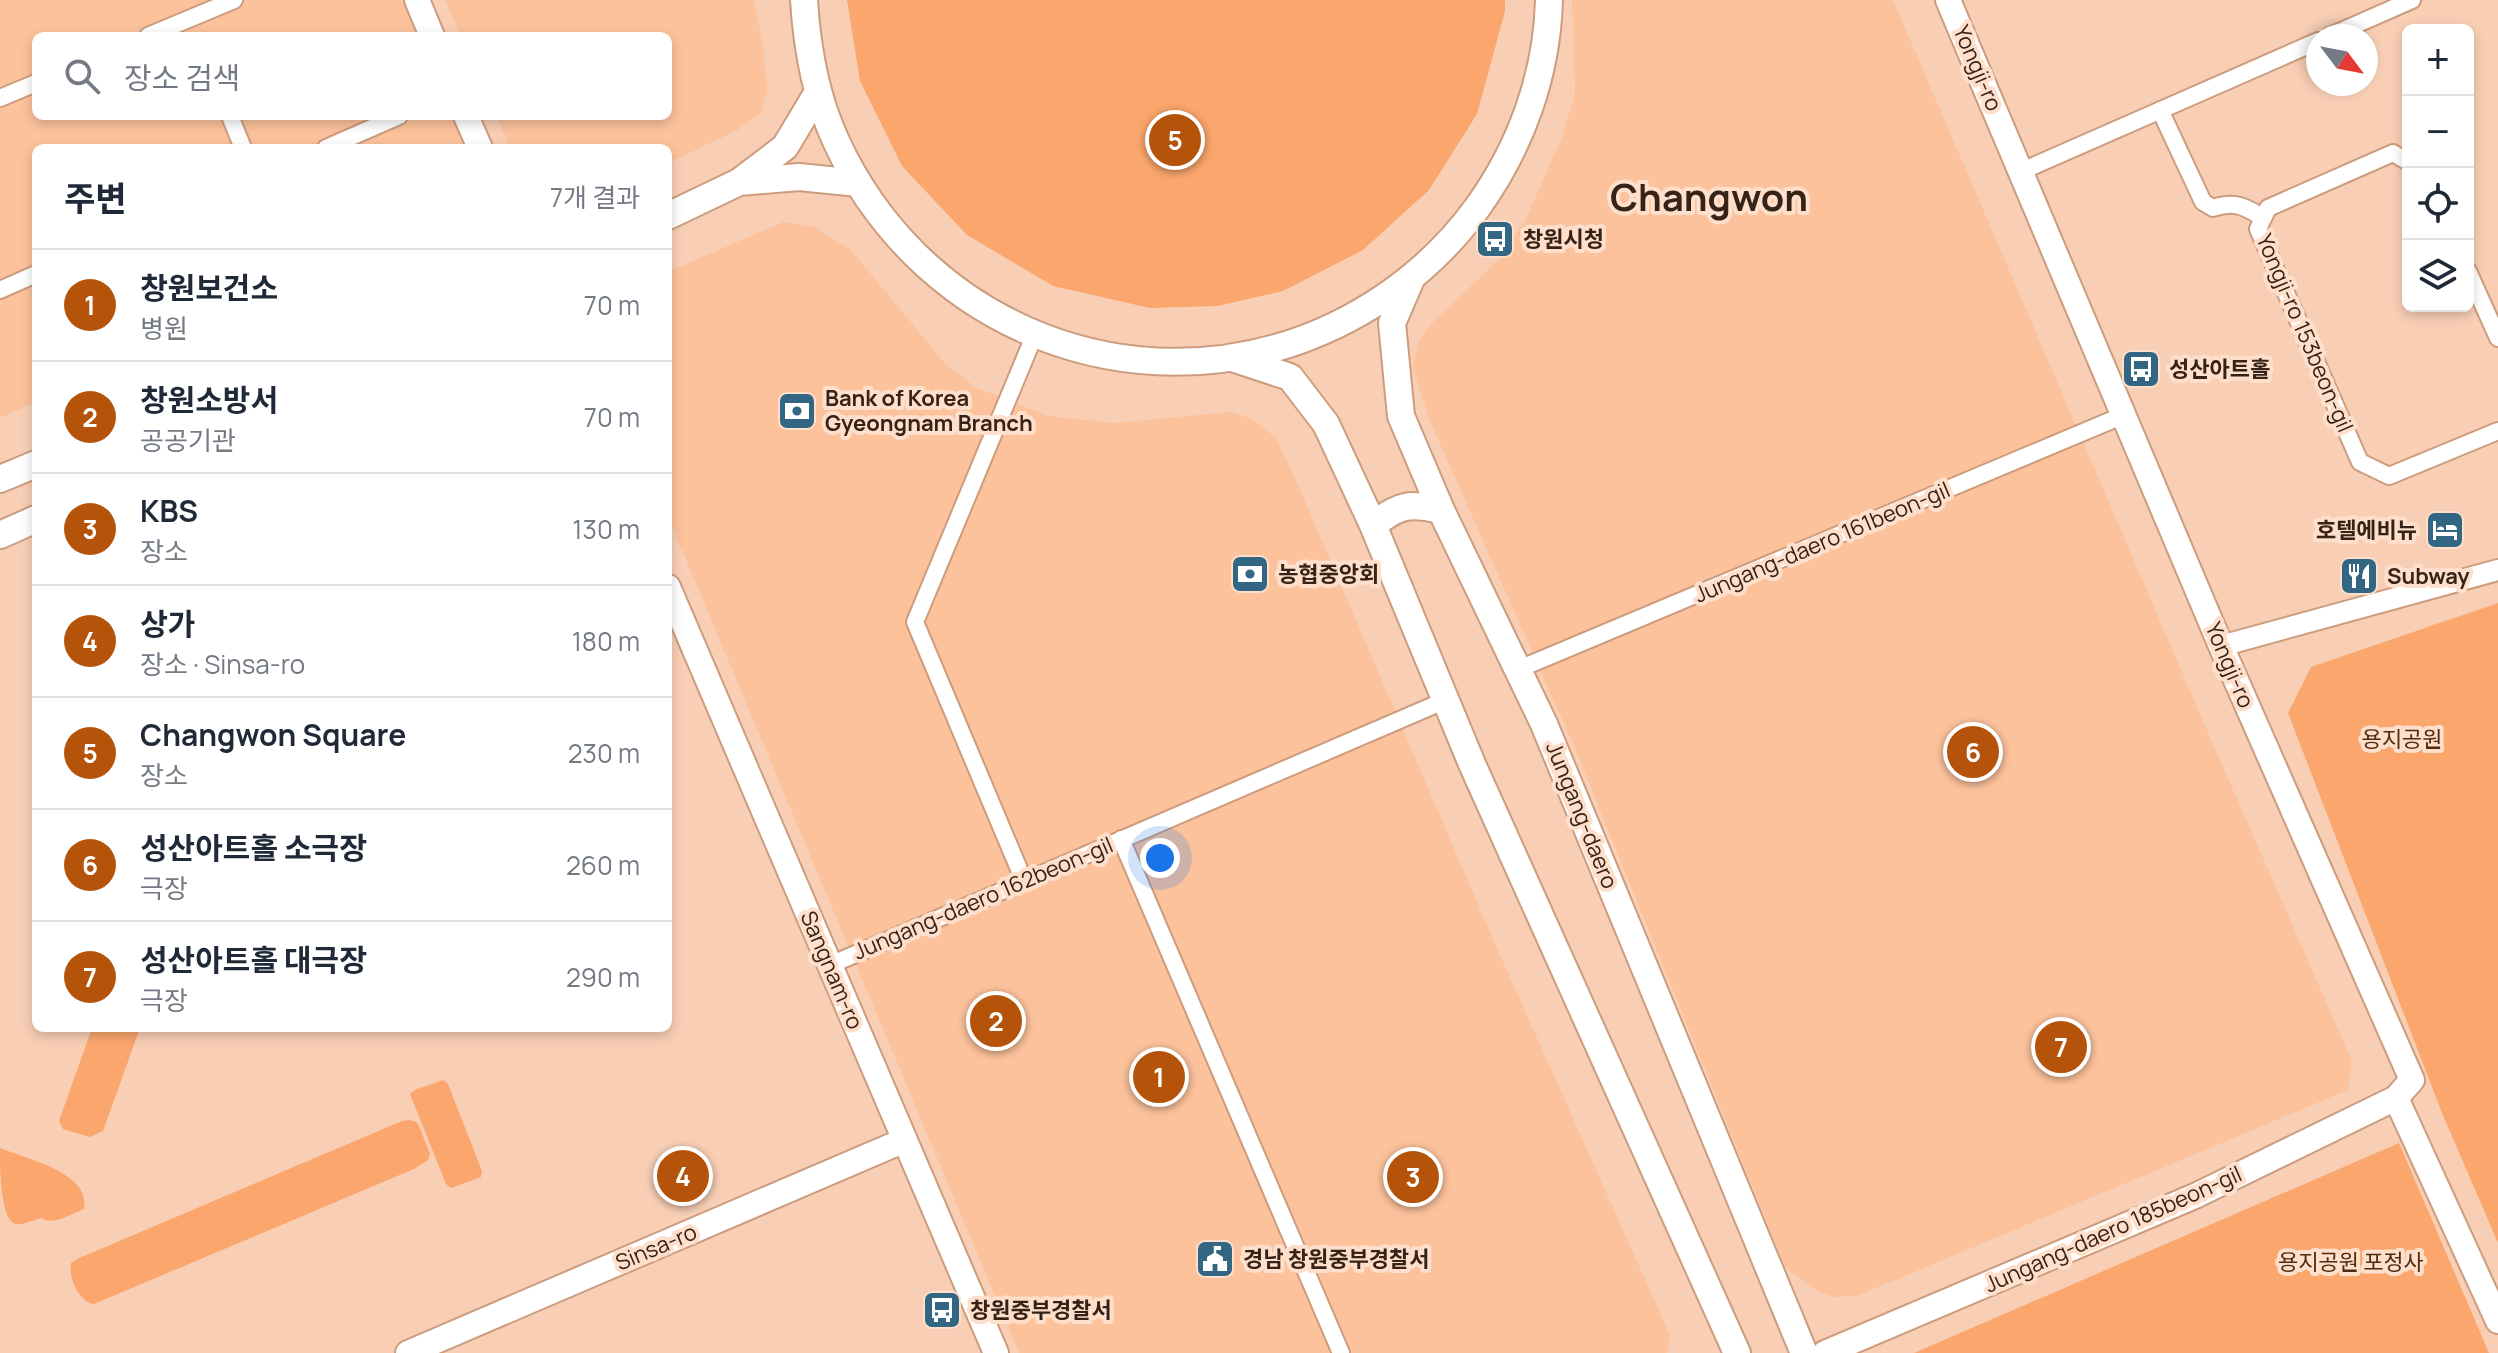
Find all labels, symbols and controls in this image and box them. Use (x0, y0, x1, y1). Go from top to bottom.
street label: Yongji-ro (1947, 21, 2009, 115)
north arrow (2306, 24, 2378, 96)
map controls (2402, 24, 2474, 312)
button: + (2402, 24, 2474, 96)
search box (32, 32, 672, 120)
icon: search (60, 54, 104, 98)
text: 장소 검색 (124, 57, 240, 98)
button: − (2402, 96, 2474, 168)
pin: 5 (1149, 110, 1201, 170)
button: locate (2402, 168, 2474, 240)
district label: Changwon (1610, 170, 1808, 222)
text: 주변 (64, 175, 127, 221)
text: 7개 결과 (550, 179, 640, 215)
bus stop icon: 창원시청 (1474, 218, 1516, 260)
place label: 창원시청 (1523, 224, 1604, 254)
street label: Yongji-ro 153beon-gil (2250, 229, 2360, 437)
button: layers (2402, 240, 2474, 312)
text: 창원보건소 (140, 267, 278, 308)
text: 1 (84, 287, 96, 323)
text: 70 m (584, 287, 640, 323)
text: 병원 (140, 310, 188, 346)
bus stop icon: 성산아트홀 (2120, 348, 2162, 390)
place label: 성산아트홀 (2169, 354, 2270, 384)
text: 창원소방서 (140, 379, 278, 420)
place label: Bank of Korea Gyeongnam Branch (825, 383, 1033, 438)
bank icon: Bank of Korea Gyeongnam Branch (776, 390, 818, 432)
text: 2 (82, 399, 98, 435)
text: 70 m (584, 399, 640, 435)
text: 공공기관 (140, 422, 236, 458)
street label: Jungang-daero 161beon-gil (1690, 474, 1954, 610)
text: KBS (140, 490, 198, 531)
hotel icon: 호텔에비뉴 (2424, 509, 2466, 551)
text: 3 (82, 511, 98, 547)
text: 130 m (572, 511, 640, 547)
place label: 호텔에비뉴 (2316, 515, 2417, 545)
text: 장소 (140, 533, 188, 569)
bank icon: 농협중앙회 (1229, 553, 1271, 595)
restaurant icon: Subway (2338, 555, 2380, 597)
place label: 농협중앙회 (1278, 559, 1379, 589)
place label: Subway (2387, 561, 2470, 591)
text: 상가 (140, 603, 195, 644)
street label: Yongji-ro (2199, 618, 2261, 712)
text: 4 (82, 623, 98, 659)
text: 180 m (572, 623, 640, 659)
text: 장소 · Sinsa-ro (140, 646, 305, 682)
text: Changwon Square (140, 714, 406, 755)
pin: 6 (1947, 722, 1999, 782)
park label: 용지공원 (2362, 724, 2442, 754)
text: 5 (82, 735, 98, 771)
text: 230 m (568, 735, 640, 771)
street label: Jungang-daero (1539, 737, 1625, 893)
text: 장소 (140, 757, 188, 793)
text: 성산아트홀 소극장 (140, 827, 367, 868)
street label: Jungang-daero 162beon-gil (849, 830, 1117, 966)
your location (1140, 838, 1180, 878)
text: 6 (82, 847, 98, 883)
text: 260 m (566, 847, 640, 883)
text: 극장 (140, 870, 188, 906)
street label: Sangnam-ro (794, 906, 870, 1034)
text: 성산아트홀 대극장 (140, 939, 367, 980)
text: 7 (83, 959, 97, 995)
text: 290 m (566, 959, 640, 995)
text: 극장 (140, 982, 188, 1018)
pin: 2 (970, 991, 1022, 1051)
pin: 7 (2035, 1017, 2087, 1077)
pin: 1 (1133, 1047, 1185, 1107)
pin: 4 (657, 1146, 709, 1206)
pin: 3 (1387, 1147, 1439, 1207)
street label: Jungang-daero 185beon-gil (1980, 1159, 2246, 1299)
street label: Sinsa-ro (611, 1216, 701, 1278)
public building icon: 경남 창원중부경찰서 (1194, 1238, 1236, 1280)
place label: 경남 창원중부경찰서 (1243, 1244, 1430, 1274)
park label: 용지공원 포정사 (2278, 1247, 2424, 1277)
bus stop icon: 창원중부경찰서 (921, 1289, 963, 1331)
place label: 창원중부경찰서 (970, 1295, 1112, 1325)

